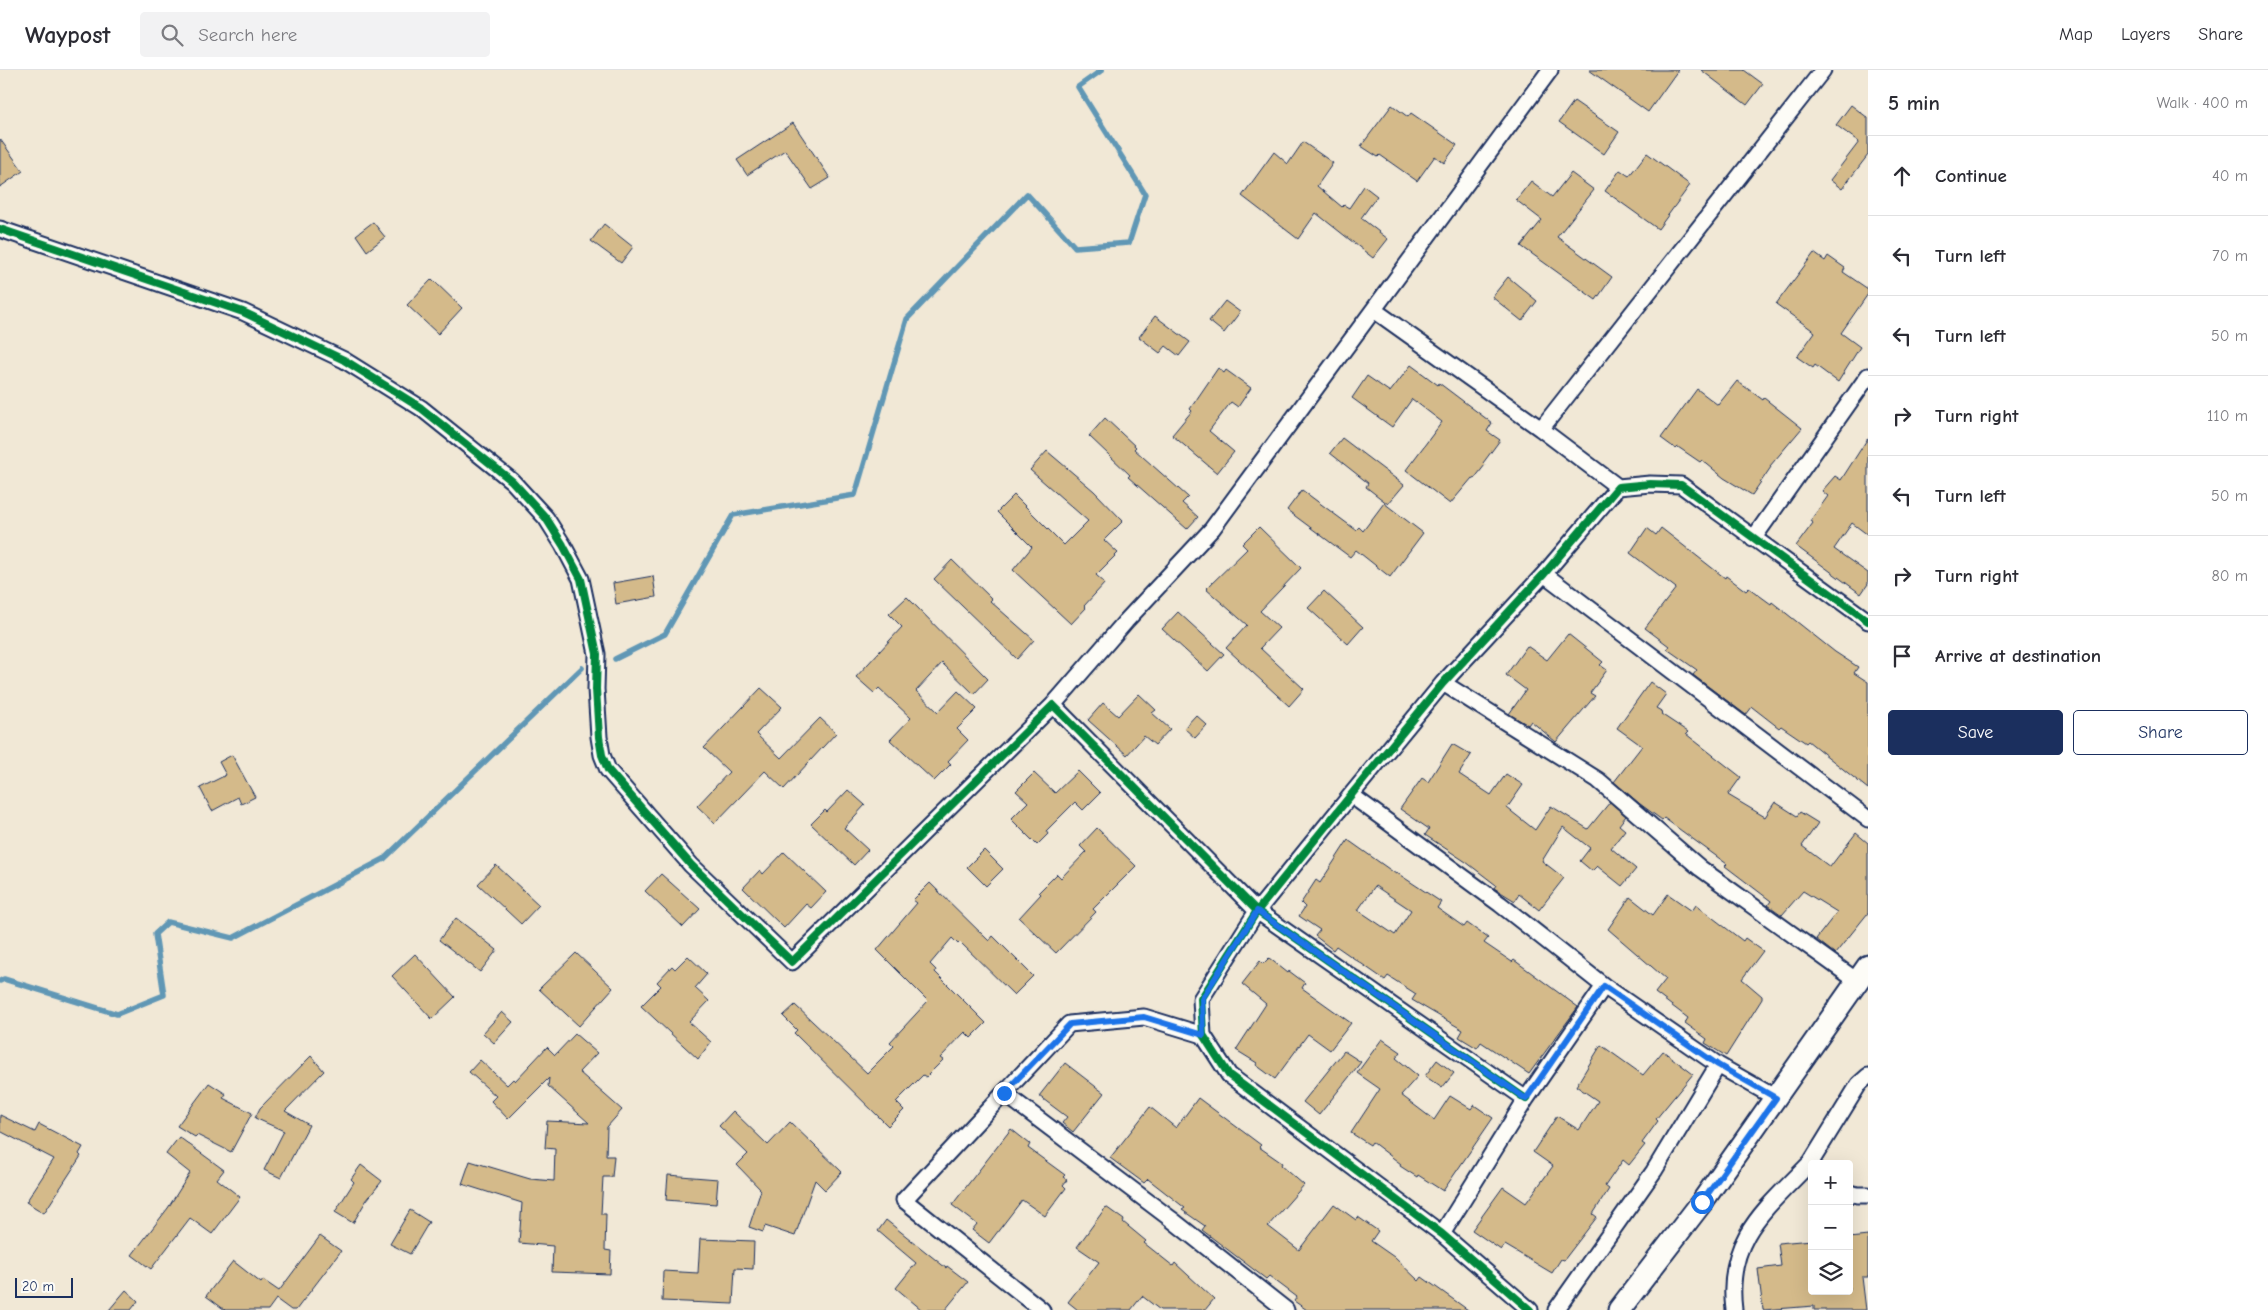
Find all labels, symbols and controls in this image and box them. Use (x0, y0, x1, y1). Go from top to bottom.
search box (140, 12, 490, 57)
text: Waypost (25, 21, 110, 49)
icon: search (158, 21, 186, 49)
text: Search here (198, 24, 297, 46)
text: Map (2059, 24, 2093, 45)
text: Layers (2121, 24, 2170, 45)
text: Share (2198, 24, 2243, 45)
text: 5 min (1888, 91, 1940, 115)
text: Walk · 400 m (2156, 94, 2248, 112)
icon: ahead (1888, 162, 1916, 190)
text: Continue (1935, 165, 2007, 187)
text: 40 m (2212, 167, 2248, 185)
icon: left (1888, 242, 1916, 270)
text: Turn left (1935, 245, 2006, 267)
text: 70 m (2212, 247, 2248, 265)
icon: left (1888, 322, 1916, 350)
text: Turn left (1935, 325, 2006, 347)
text: 50 m (2211, 327, 2248, 345)
icon: right (1888, 402, 1916, 430)
text: Turn right (1935, 405, 2019, 427)
text: 110 m (2207, 407, 2248, 425)
icon: left (1888, 482, 1916, 510)
text: Turn left (1935, 485, 2006, 507)
text: 50 m (2211, 487, 2248, 505)
icon: right (1888, 562, 1916, 590)
text: Turn right (1935, 565, 2019, 587)
text: 80 m (2211, 567, 2248, 585)
icon: arrive (1888, 642, 1916, 670)
text: Arrive at destination (1935, 645, 2101, 667)
button: Save (1888, 710, 2063, 755)
button: Share (2073, 710, 2248, 755)
route end (993, 1082, 1016, 1105)
map controls (1808, 1160, 1853, 1295)
button: + (1808, 1160, 1853, 1205)
route start (1691, 1191, 1714, 1214)
button: − (1808, 1205, 1853, 1250)
button: layers (1808, 1250, 1853, 1295)
scale bar (15, 1275, 72, 1298)
text: 20 m (22, 1278, 54, 1295)

